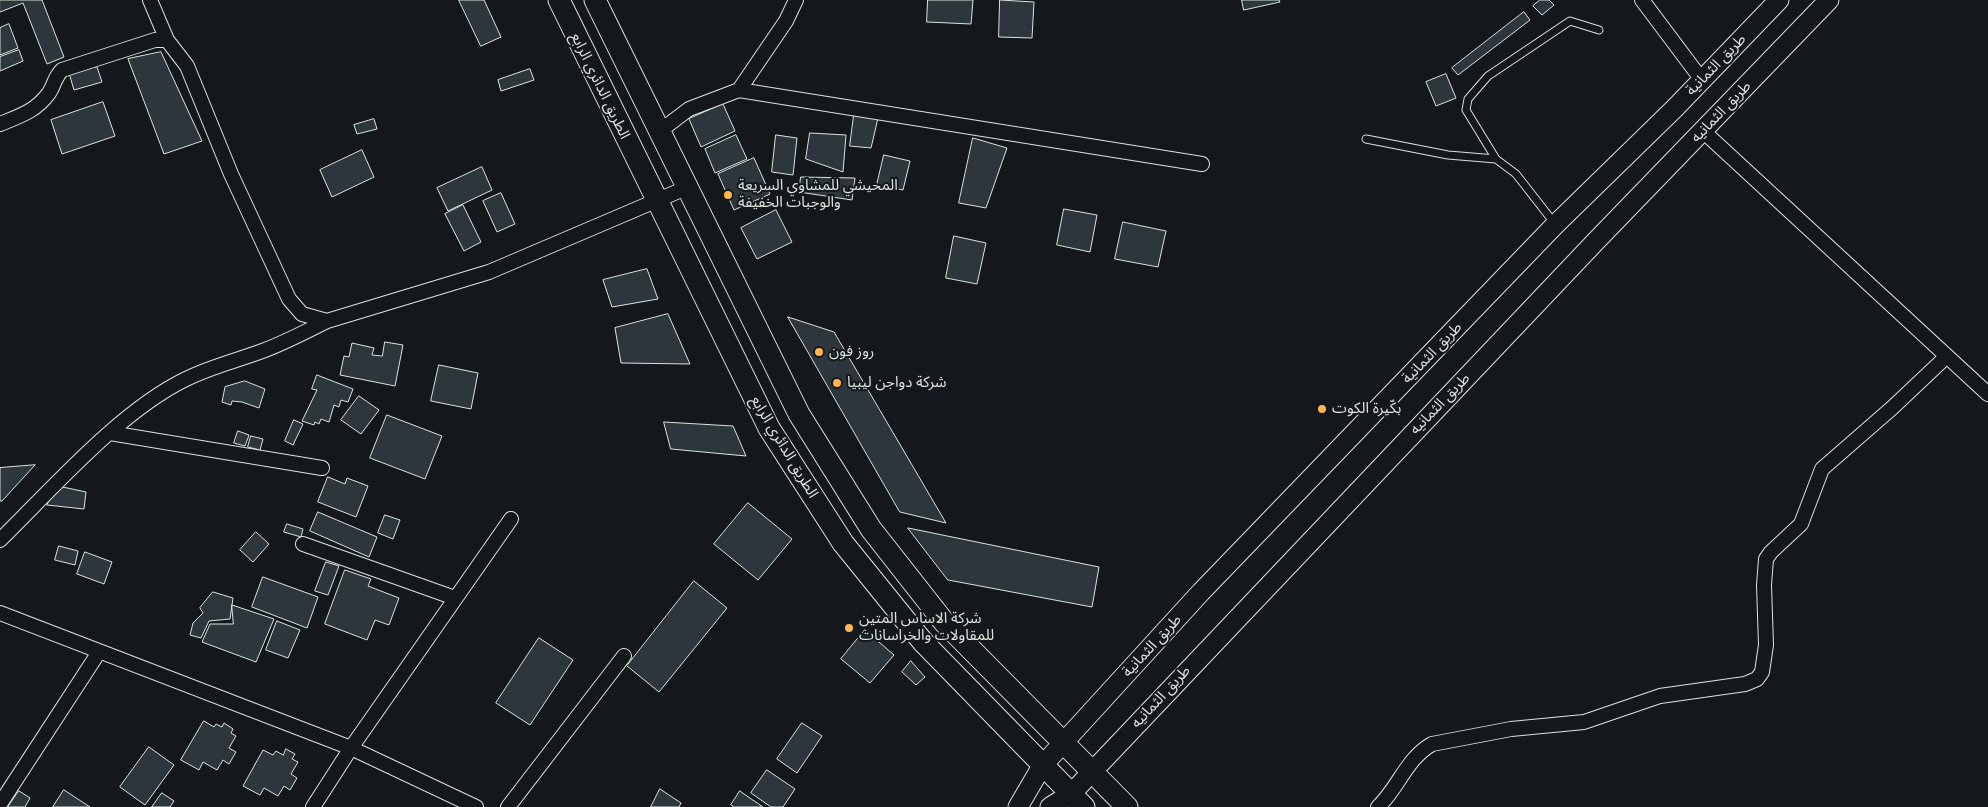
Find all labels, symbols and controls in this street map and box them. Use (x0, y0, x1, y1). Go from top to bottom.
street label: الطريق الدائري الرابع (566, 30, 634, 142)
street label: طريق الثمانية (1682, 30, 1750, 100)
street label: طريق الثمانيه (1687, 77, 1755, 147)
place label: المحيشي للمشاوي السريعة والوجبات الخفيفة (738, 177, 898, 212)
marker: المحيشي للمشاوي السريعة والوجبات الخفيفة (722, 189, 734, 201)
street label: طريق الثمانية (1398, 318, 1466, 388)
place label: روز فون (829, 343, 874, 361)
marker: روز فون (813, 346, 825, 358)
street label: طريق الثمانيه (1406, 369, 1474, 439)
place label: شركة دواجن ليبيا (847, 374, 947, 392)
marker: شركة دواجن ليبيا (831, 377, 843, 389)
street label: الطريق الدائري الرابع (746, 393, 822, 501)
place label: بكّيرة الكوت (1332, 400, 1401, 418)
marker: بكّيرة الكوت (1316, 403, 1328, 415)
place label: شركة الاساس المتين للمقاولات والخراسانات (859, 610, 994, 645)
street label: طريق الثمانية (1119, 611, 1185, 681)
marker: شركة الاساس المتين للمقاولات والخراسانات (843, 622, 855, 634)
street label: طريق الثمانيه (1128, 662, 1194, 732)

